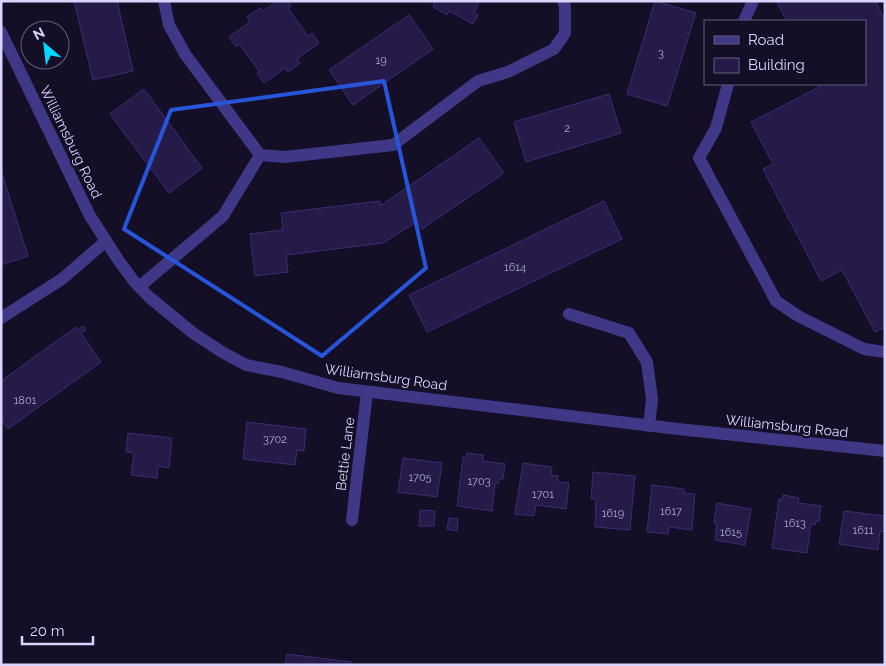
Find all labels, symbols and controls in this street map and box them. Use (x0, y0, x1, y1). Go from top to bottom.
north arrow (20, 20, 70, 70)
legend (704, 20, 866, 85)
text: N (30, 24, 47, 43)
text: Road (748, 31, 784, 49)
house number: 3 (658, 47, 664, 60)
house number: 19 (375, 54, 387, 67)
text: Building (748, 56, 805, 74)
street label: Williamsburg Road (37, 83, 105, 201)
house number: 2 (564, 122, 570, 135)
house number: 1614 (504, 261, 526, 274)
street label: Williamsburg Road (324, 361, 448, 393)
house number: 1801 (14, 394, 37, 407)
street label: Williamsburg Road (725, 412, 849, 440)
street label: Bettie Lane (333, 416, 357, 492)
house number: 3702 (263, 433, 287, 446)
house number: 1705 (408, 471, 432, 484)
house number: 1703 (467, 475, 491, 488)
house number: 1701 (532, 488, 554, 501)
house number: 1617 (660, 505, 682, 518)
house number: 1619 (602, 507, 624, 520)
house number: 1613 (784, 517, 806, 530)
house number: 1611 (853, 524, 874, 537)
house number: 1615 (720, 526, 742, 539)
scale bar (22, 614, 94, 646)
text: 20 m (30, 622, 65, 640)

